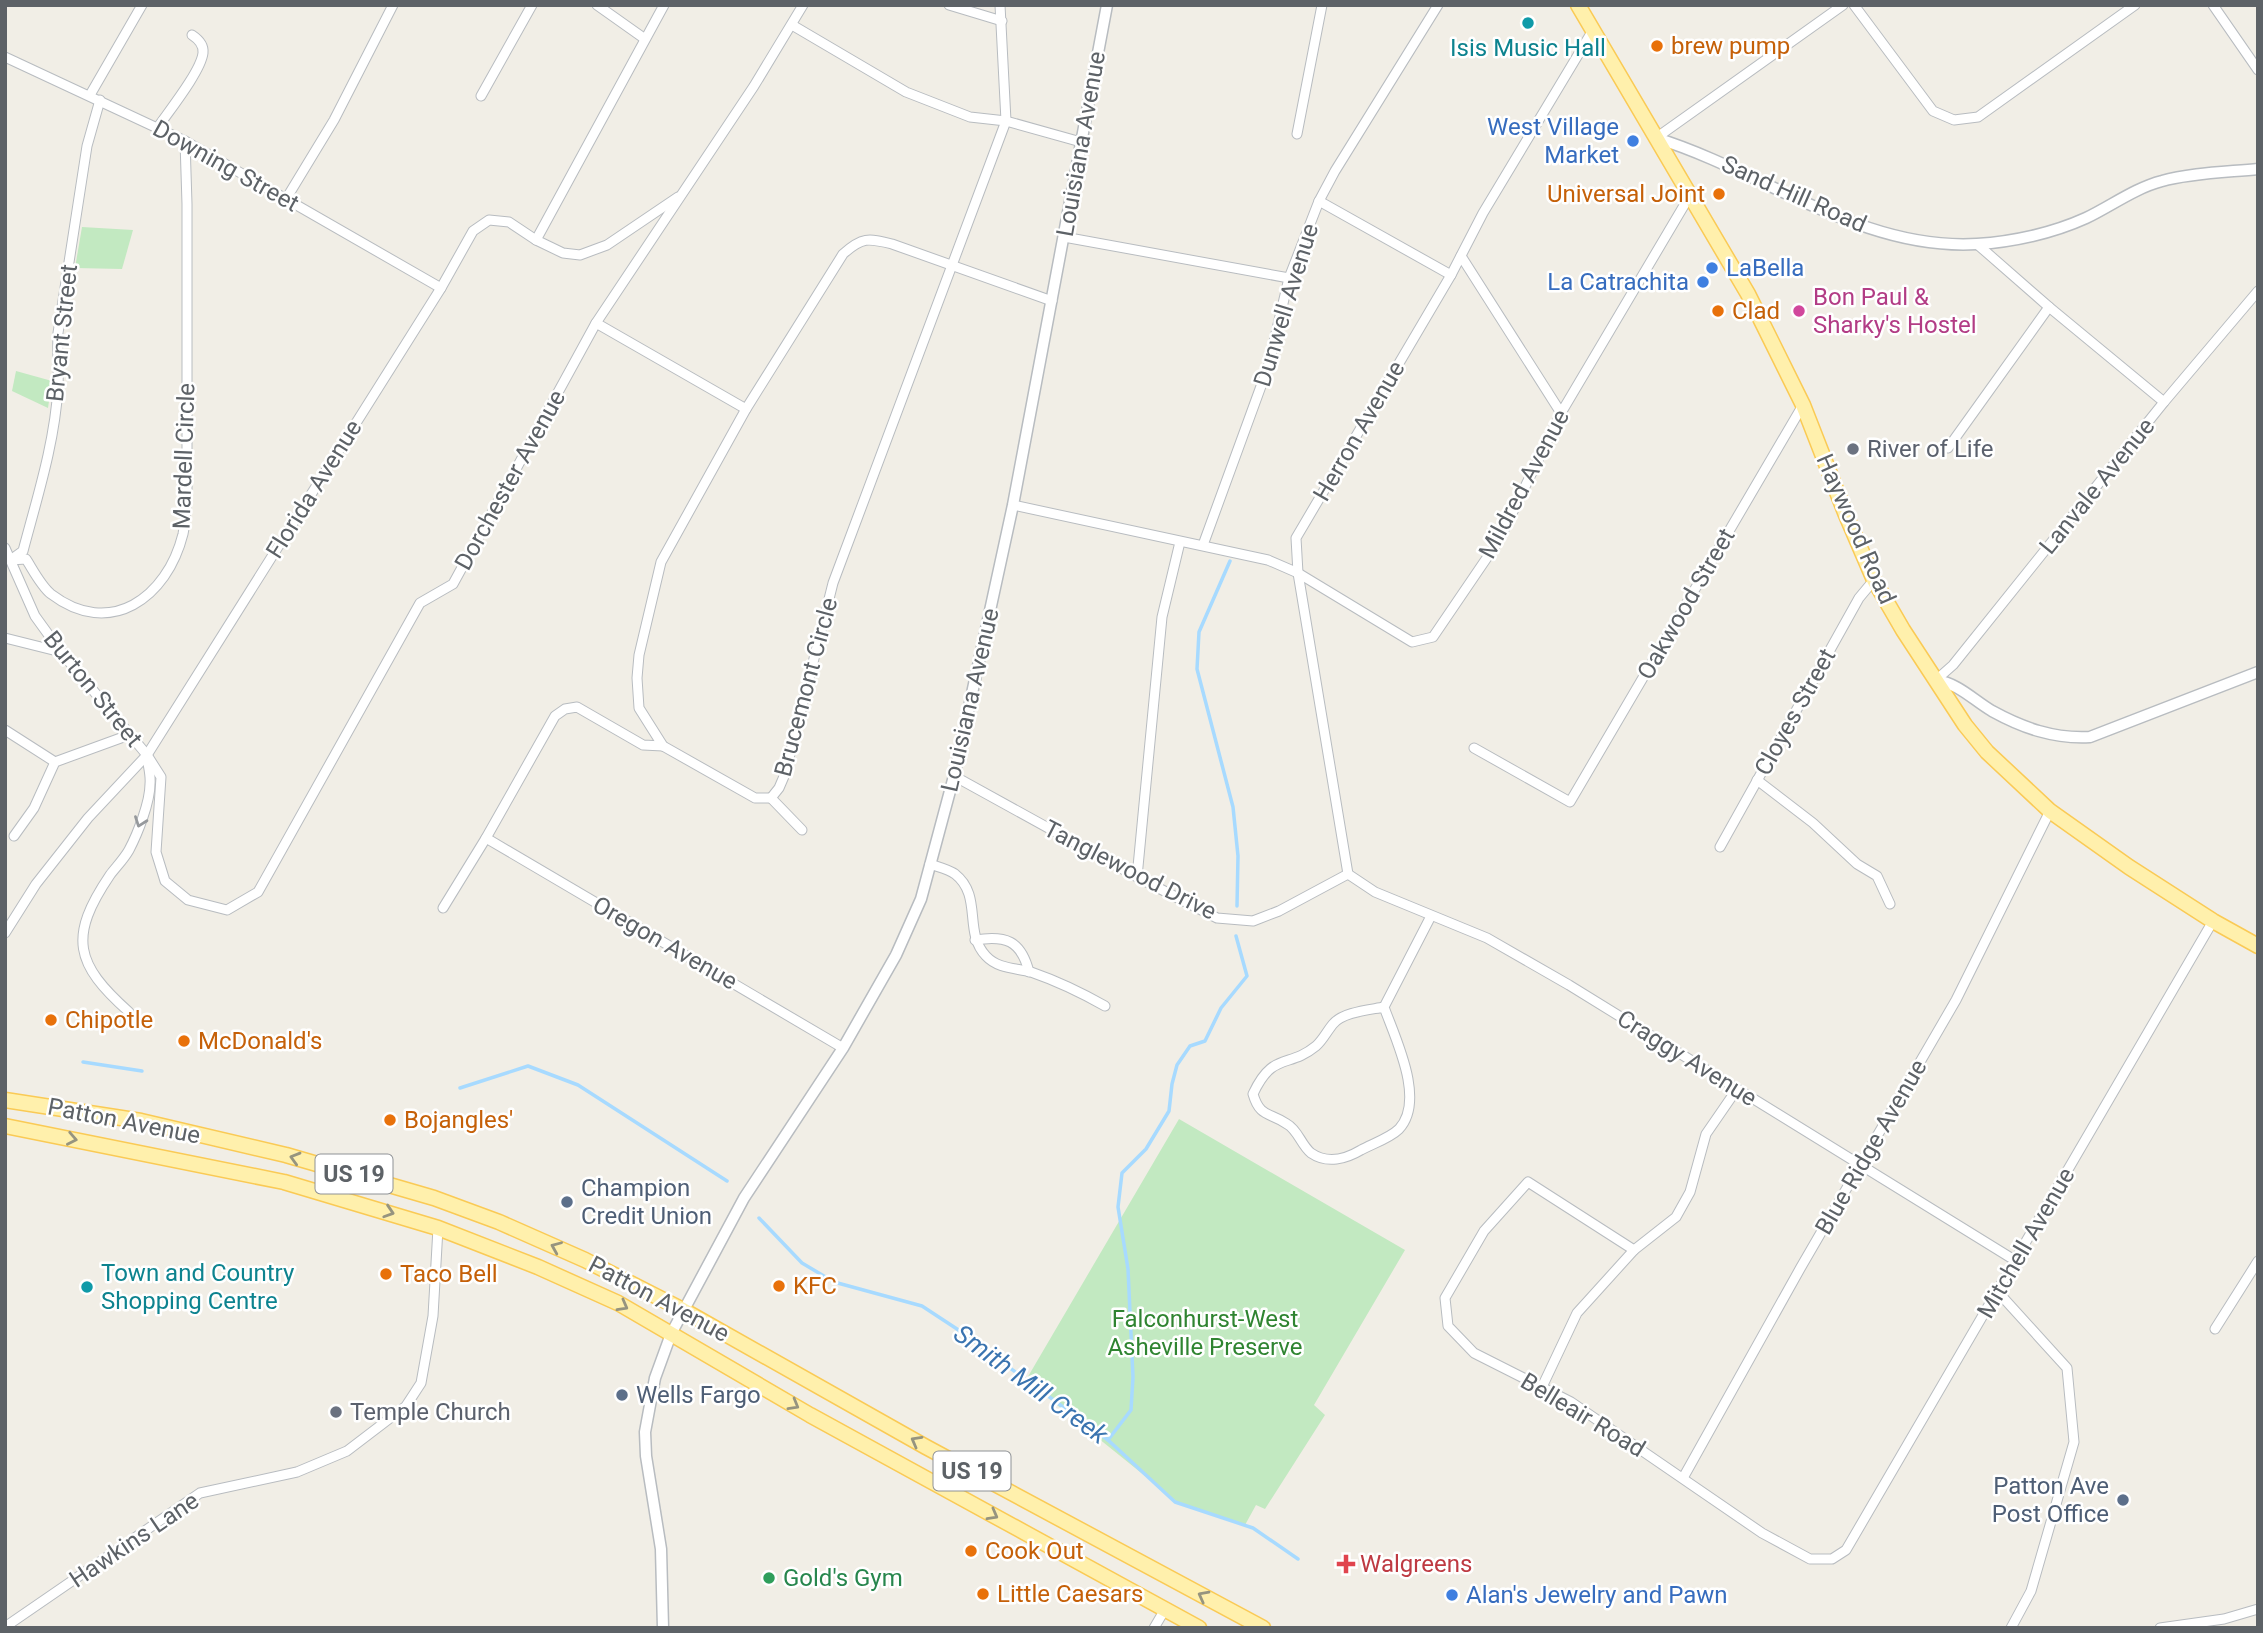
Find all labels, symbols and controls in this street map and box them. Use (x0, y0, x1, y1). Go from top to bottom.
marker: Isis Music Hall (1520, 15, 1536, 31)
place label: brew pump (1671, 32, 1790, 60)
place label: Isis Music Hall (1450, 34, 1606, 62)
marker: brew pump (1649, 38, 1665, 54)
street label: Louisiana Avenue (1051, 49, 1111, 239)
place label: West Village Market (1487, 113, 1619, 169)
street label: Downing Street (148, 114, 304, 218)
marker: West Village Market (1625, 133, 1641, 149)
street label: Sand Hill Road (1717, 150, 1871, 238)
place label: Universal Joint (1547, 180, 1705, 208)
marker: Universal Joint (1711, 186, 1727, 202)
street label: Dunwell Avenue (1248, 220, 1324, 390)
place label: LaBella (1726, 254, 1804, 282)
marker: LaBella (1704, 260, 1720, 276)
street label: Bryant Street (41, 263, 83, 403)
place label: La Catrachita (1547, 268, 1689, 296)
marker: La Catrachita (1695, 274, 1711, 290)
place label: Bon Paul & Sharky's Hostel (1813, 283, 1977, 339)
place label: Clad (1732, 297, 1780, 325)
marker: Clad (1710, 303, 1726, 319)
marker: Bon Paul & Sharky's Hostel (1791, 303, 1807, 319)
street label: Herron Avenue (1308, 356, 1410, 506)
street label: Mardell Circle (167, 382, 201, 530)
street label: Dorchester Avenue (449, 385, 571, 575)
street label: Mildred Avenue (1473, 405, 1575, 563)
street label: Lanvale Avenue (2034, 412, 2160, 560)
street label: Florida Avenue (260, 415, 368, 563)
place label: River of Life (1867, 435, 1993, 463)
marker: River of Life (1845, 441, 1861, 457)
street label: Haywood Road (1810, 450, 1902, 608)
street label: Oakwood Street (1631, 523, 1741, 685)
street label: Brucemont Circle (769, 595, 843, 779)
street label: Louisiana Avenue (935, 605, 1005, 795)
street label: Burton Street (38, 626, 148, 753)
street label: Cloyes Street (1749, 644, 1841, 780)
street label: Tanglewood Drive (1039, 814, 1221, 926)
one-way arrow (134, 815, 148, 827)
street label: Oregon Avenue (588, 890, 742, 996)
street label: Craggy Avenue (1612, 1004, 1762, 1112)
place label: Chipotle (65, 1006, 153, 1034)
marker: Chipotle (43, 1012, 59, 1028)
place label: McDonald's (198, 1027, 322, 1055)
marker: McDonald's (176, 1033, 192, 1049)
street label: Blue Ridge Avenue (1810, 1054, 1932, 1240)
street label: Patton Avenue (45, 1092, 203, 1150)
place label: Bojangles' (404, 1106, 513, 1134)
marker: Bojangles' (382, 1112, 398, 1128)
one-way arrow (66, 1131, 78, 1146)
one-way arrow (289, 1152, 301, 1166)
road number: US 19 (316, 1154, 392, 1194)
street label: Mitchell Avenue (1972, 1163, 2080, 1323)
place label: Champion Credit Union (581, 1174, 712, 1230)
marker: Champion Credit Union (559, 1194, 575, 1210)
one-way arrow (383, 1204, 395, 1219)
one-way arrow (551, 1241, 563, 1255)
street label: Patton Avenue (584, 1250, 734, 1348)
place label: Town and Country Shopping Centre (101, 1259, 295, 1315)
place label: Taco Bell (400, 1260, 498, 1288)
marker: Taco Bell (378, 1266, 394, 1282)
place label: KFC (793, 1272, 837, 1300)
marker: KFC (771, 1278, 787, 1294)
marker: Town and Country Shopping Centre (79, 1279, 95, 1295)
one-way arrow (616, 1298, 628, 1311)
park label: Falconhurst-West Asheville Preserve (1107, 1305, 1303, 1361)
water label: Smith Mill Creek (948, 1318, 1115, 1451)
street label: Belleair Road (1516, 1367, 1650, 1463)
place label: Wells Fargo (636, 1381, 761, 1409)
marker: Wells Fargo (614, 1387, 630, 1403)
one-way arrow (786, 1397, 799, 1410)
place label: Temple Church (350, 1398, 511, 1426)
marker: Temple Church (328, 1404, 344, 1420)
one-way arrow (911, 1436, 923, 1449)
road number: US 19 (934, 1452, 1010, 1490)
place label: Patton Ave Post Office (1992, 1472, 2109, 1528)
street label: Hawkins Lane (64, 1487, 204, 1593)
marker: Patton Ave Post Office (2115, 1492, 2131, 1508)
one-way arrow (986, 1507, 998, 1520)
place label: Cook Out (985, 1537, 1084, 1565)
marker: Cook Out (963, 1543, 979, 1559)
place label: Walgreens (1360, 1550, 1472, 1578)
marker: Walgreens (1338, 1556, 1354, 1572)
place label: Gold's Gym (783, 1564, 903, 1592)
marker: Gold's Gym (761, 1570, 777, 1586)
place label: Little Caesars (997, 1580, 1143, 1608)
place label: Alan's Jewelry and Pawn (1466, 1581, 1728, 1609)
marker: Little Caesars (975, 1586, 991, 1602)
marker: Alan's Jewelry and Pawn (1444, 1587, 1460, 1603)
one-way arrow (1197, 1591, 1210, 1604)

